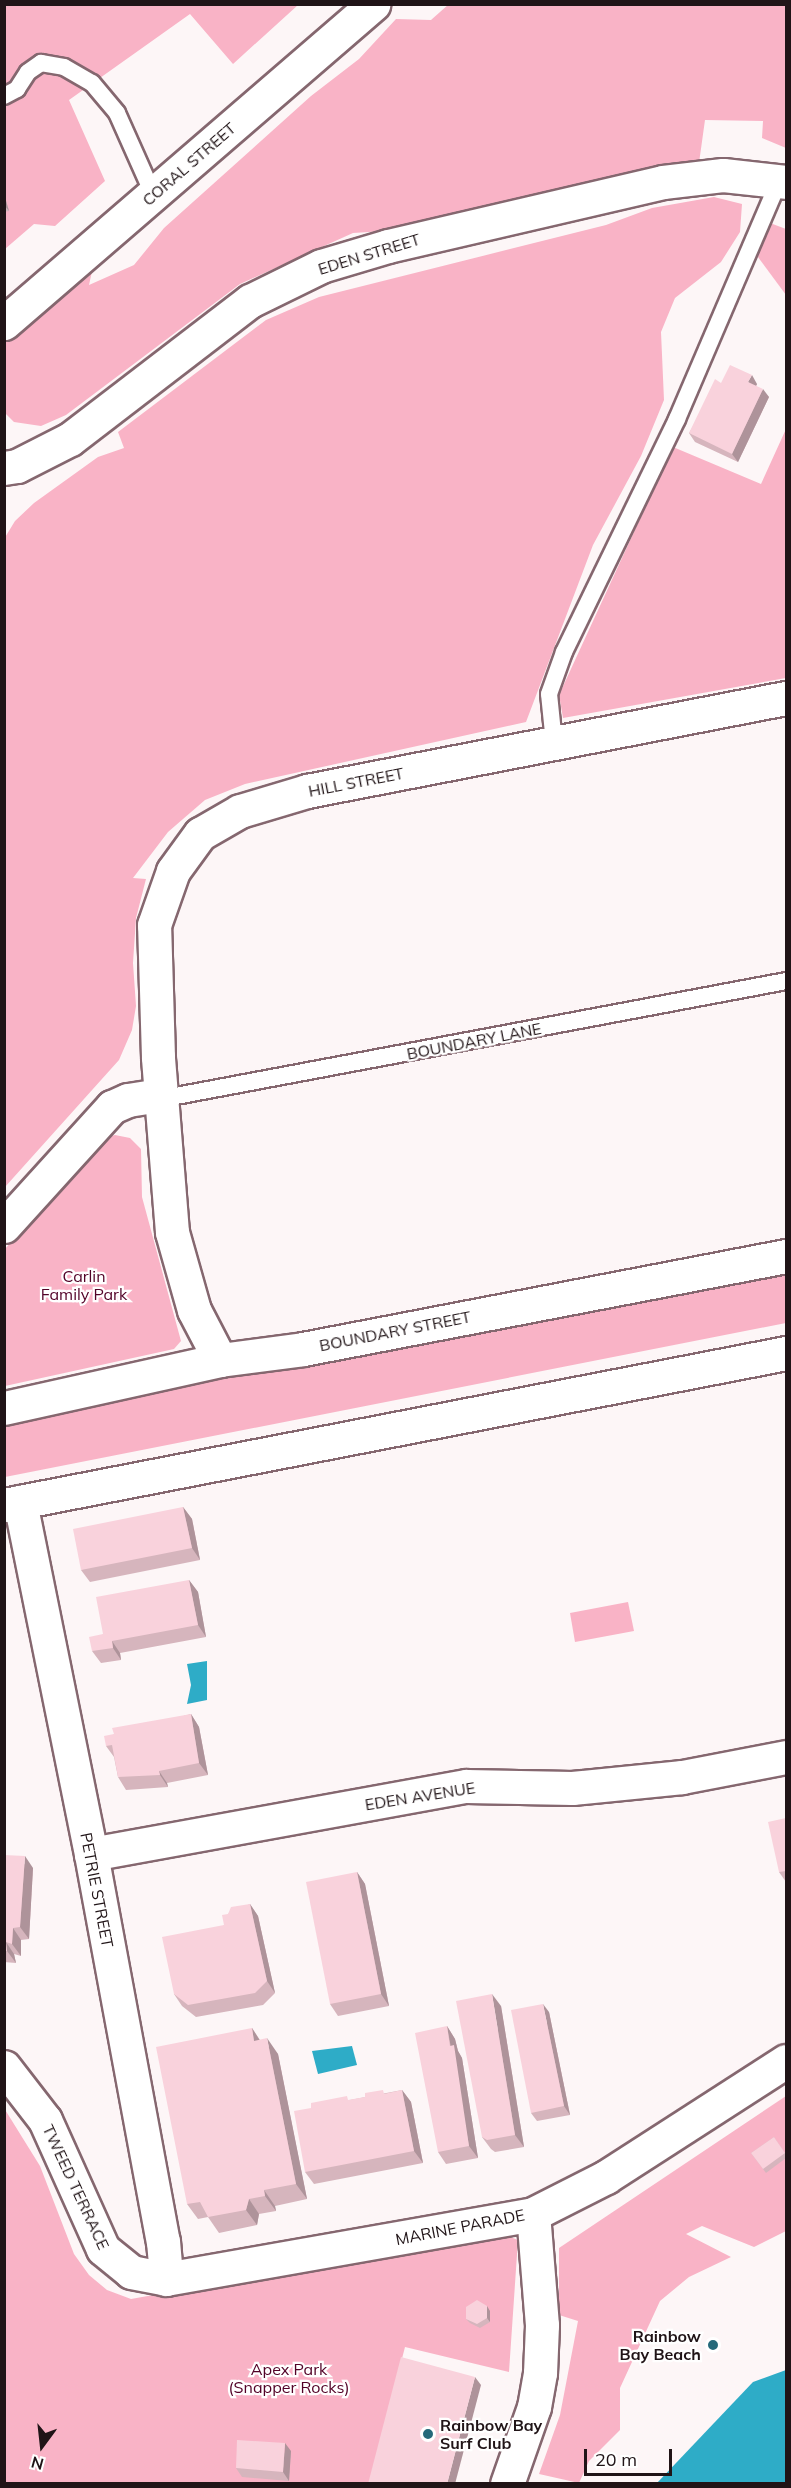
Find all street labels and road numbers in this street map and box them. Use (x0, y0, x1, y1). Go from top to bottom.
street label: CORAL STREET (138, 118, 240, 210)
street label: EDEN STREET (316, 229, 422, 279)
street label: HILL STREET (307, 763, 405, 801)
street label: BOUNDARY LANE (405, 1019, 543, 1063)
street label: BOUNDARY STREET (318, 1307, 472, 1355)
street label: EDEN AVENUE (363, 1778, 477, 1814)
street label: PETRIE STREET (76, 1831, 118, 1949)
street label: TWEED TERRACE (39, 2122, 113, 2252)
street label: MARINE PARADE (394, 2205, 526, 2249)

